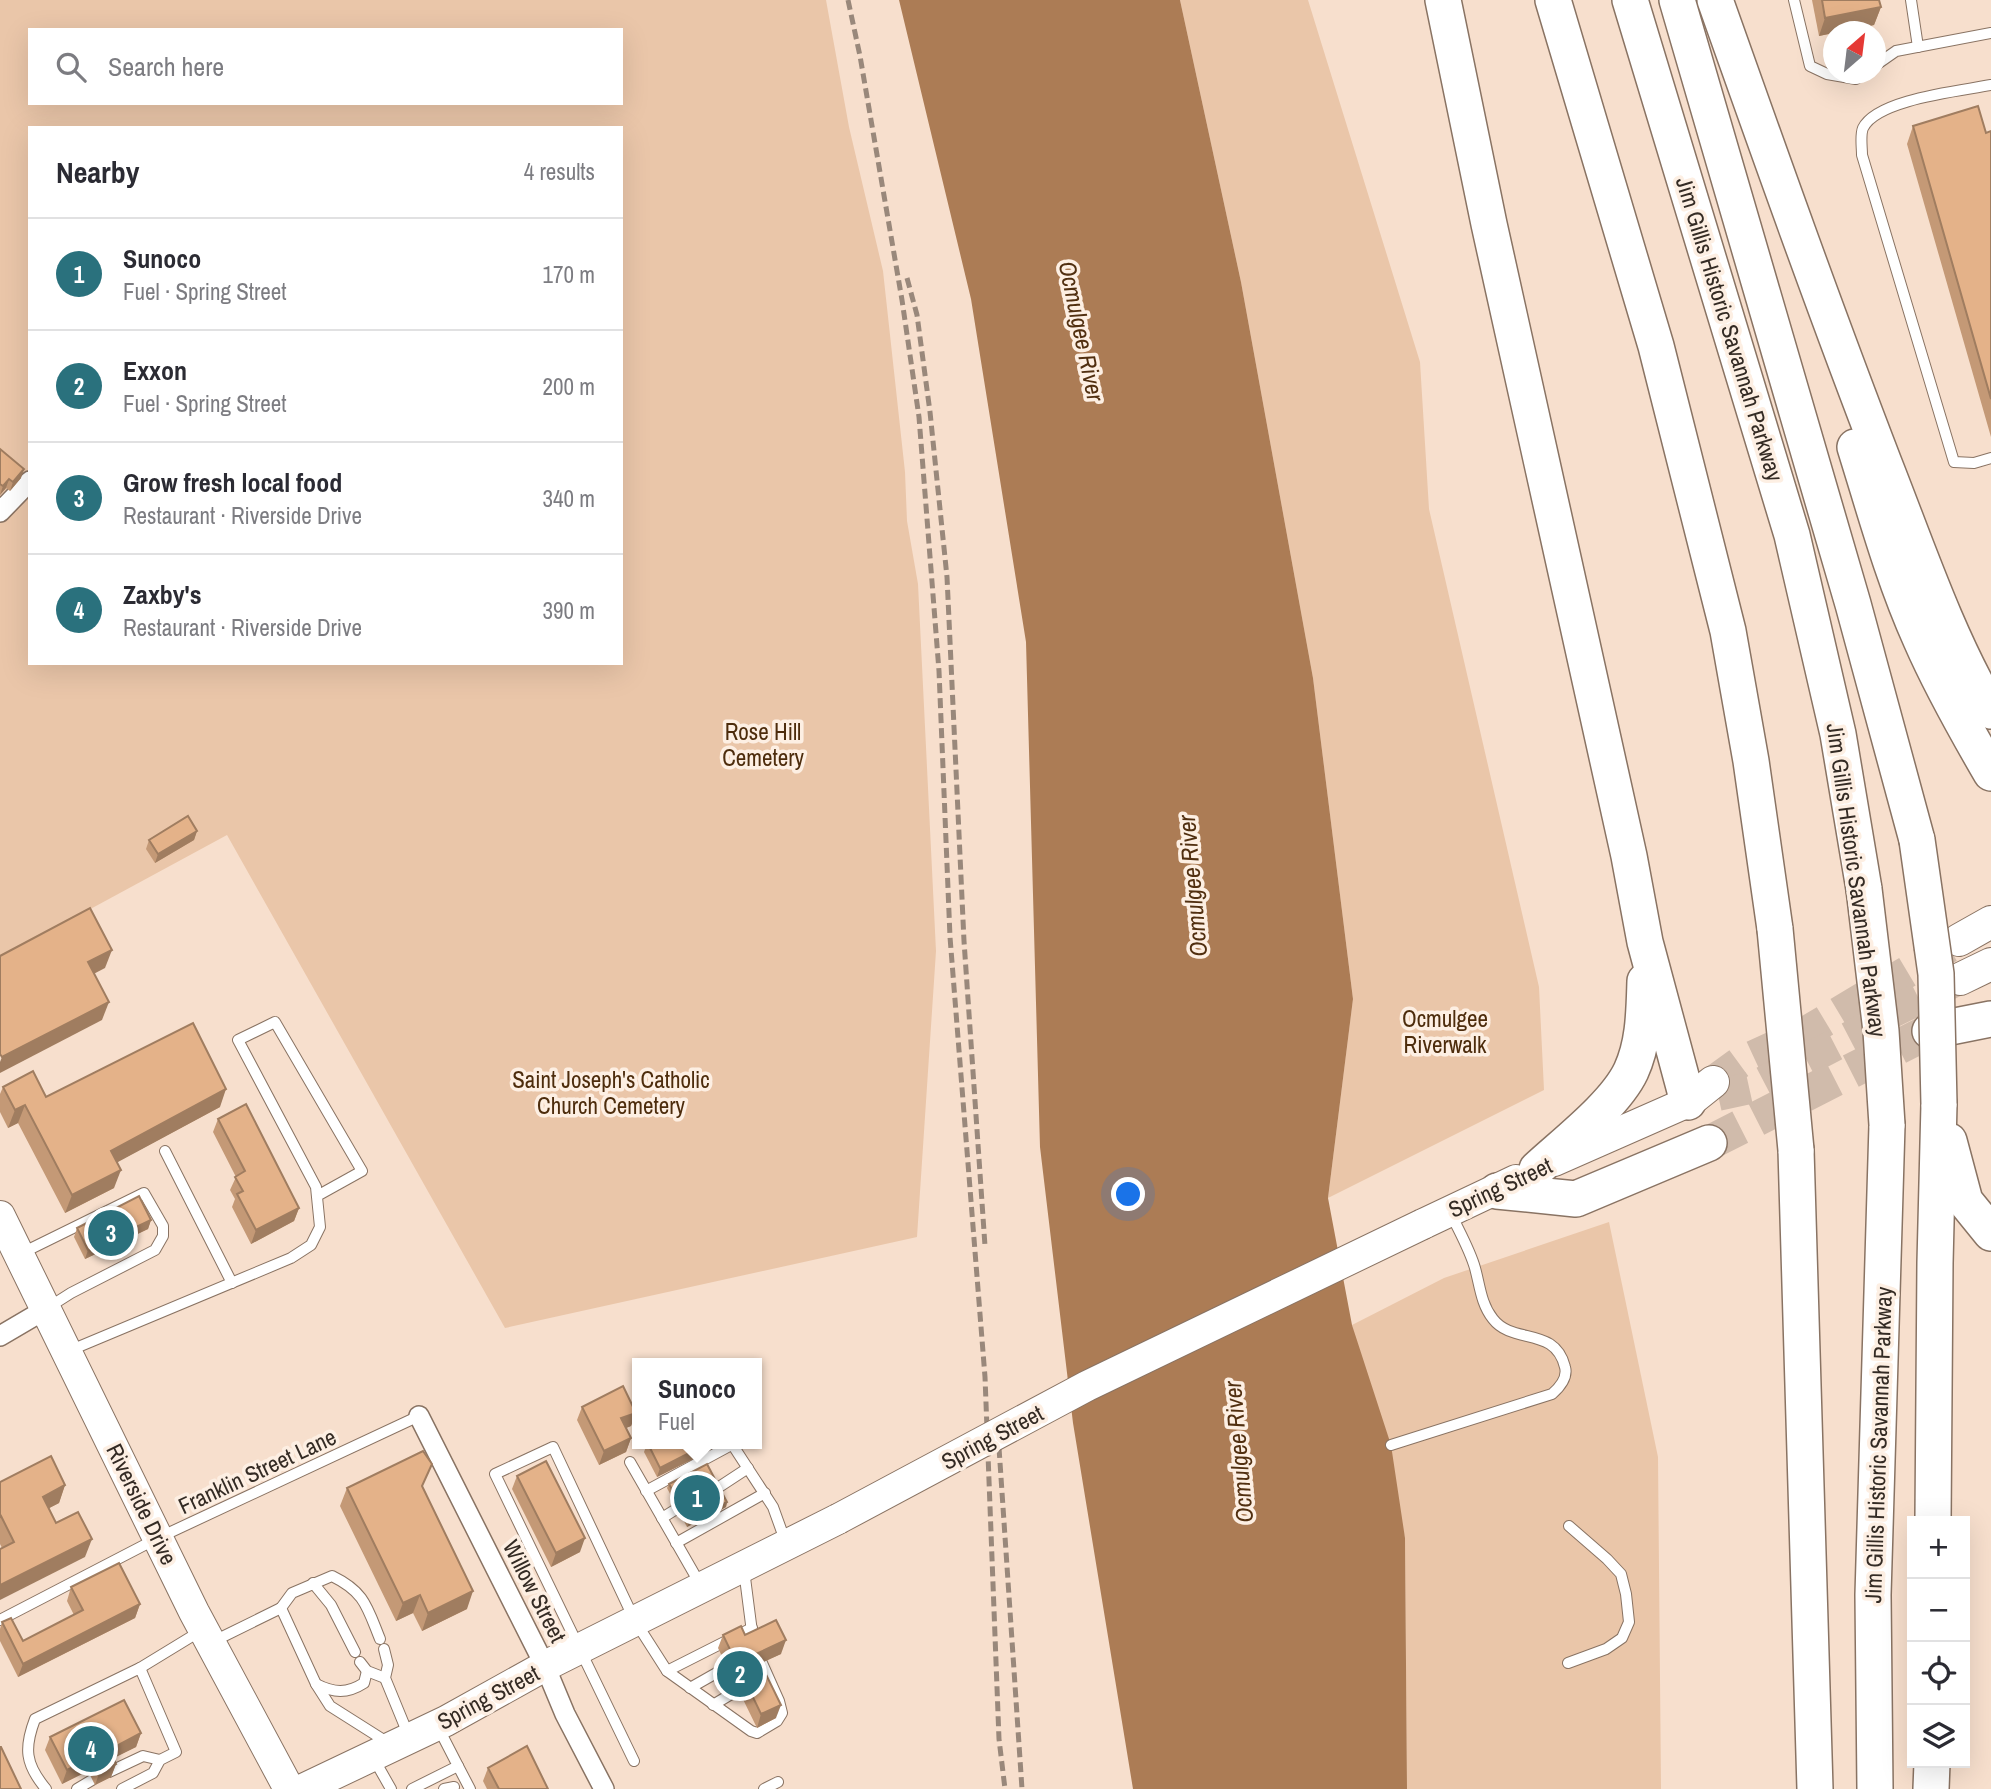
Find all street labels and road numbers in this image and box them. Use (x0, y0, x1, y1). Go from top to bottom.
street label: Jim Gillis Historic Savannah Parkway (1669, 173, 1791, 485)
street label: Jim Gillis Historic Savannah Parkway (1820, 721, 1894, 1039)
street label: Spring Street (1443, 1149, 1557, 1225)
street label: Jim Gillis Historic Savannah Parkway (1857, 1286, 1899, 1604)
street label: Spring Street (936, 1397, 1048, 1477)
street label: Franklin Street Lane (173, 1421, 341, 1521)
street label: Riverside Drive (99, 1438, 185, 1570)
street label: Willow Street (496, 1534, 574, 1648)
street label: Spring Street (432, 1657, 544, 1737)

